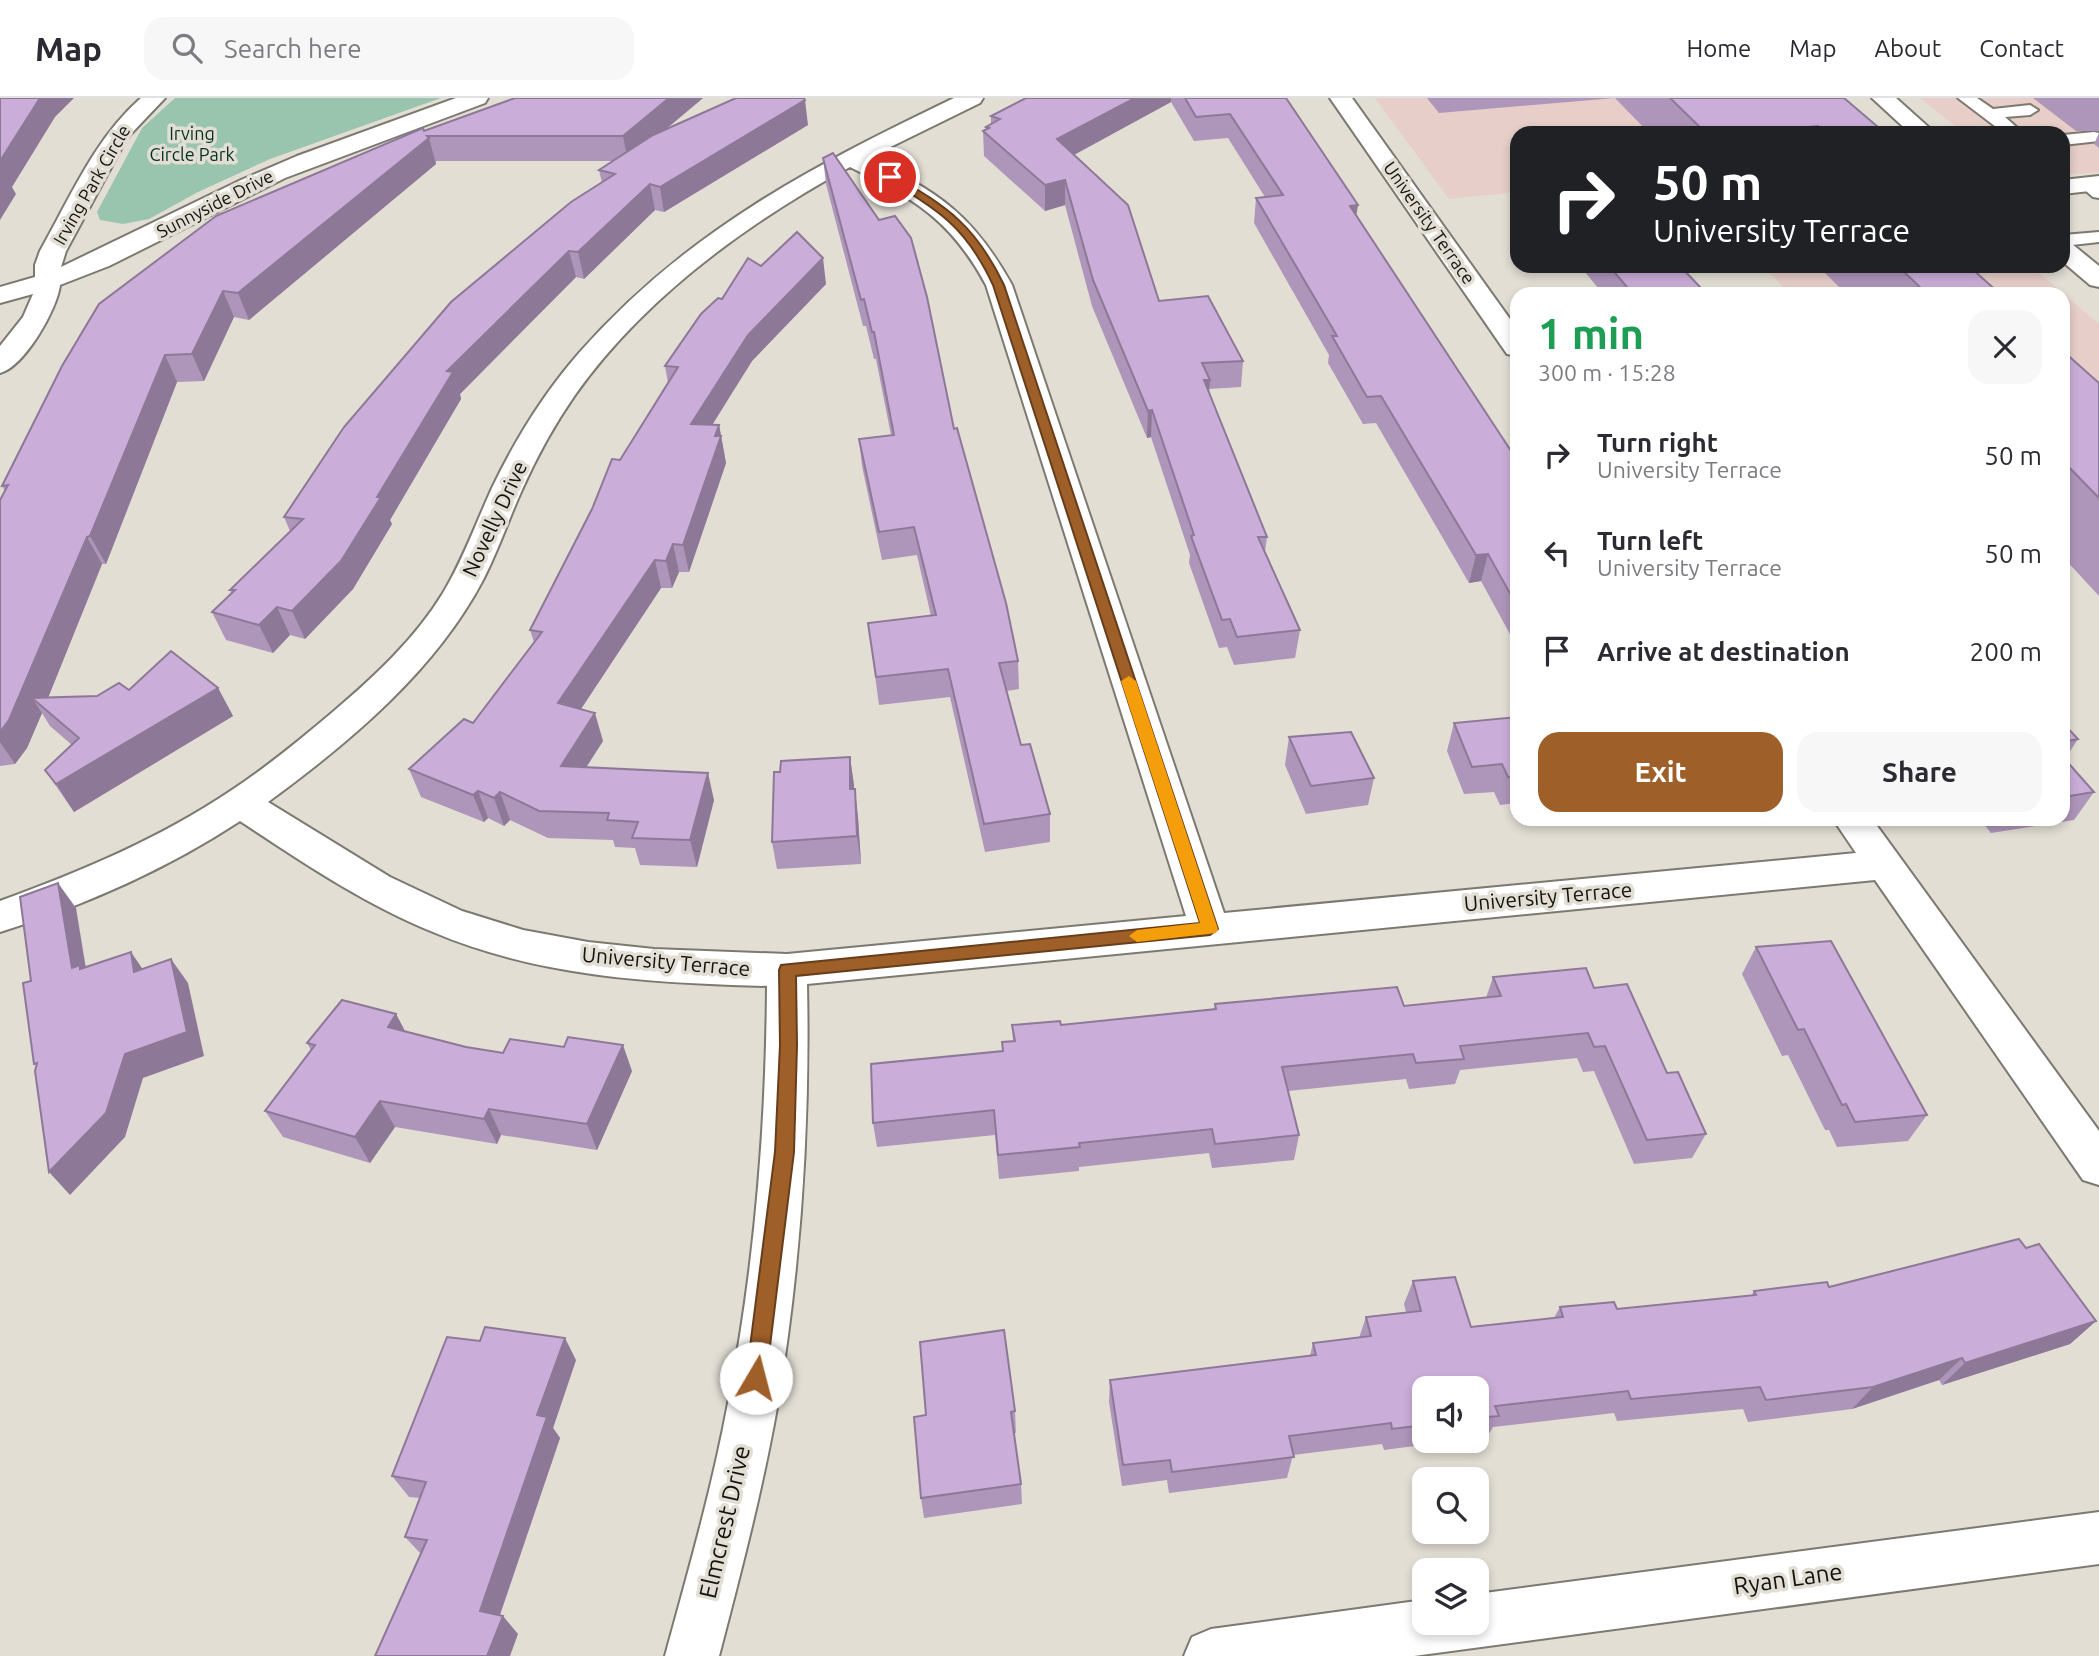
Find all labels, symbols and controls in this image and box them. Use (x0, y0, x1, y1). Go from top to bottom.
search box (144, 17, 634, 80)
icon: search (168, 29, 206, 67)
text: Map (35, 30, 102, 67)
text: Search here (224, 34, 362, 63)
text: Home (1686, 35, 1751, 62)
text: Map (1789, 35, 1836, 62)
text: About (1874, 35, 1941, 62)
text: Contact (1979, 35, 2064, 62)
street label: Irving Park Circle (49, 121, 134, 248)
park label: Irving Circle Park (149, 123, 235, 164)
pin (860, 147, 920, 207)
icon: right (1538, 154, 1629, 245)
text: 50 m (1653, 154, 1762, 209)
street label: University Terrace (1380, 157, 1480, 287)
icon: arrive (871, 158, 909, 196)
street label: Sunnyside Drive (153, 165, 276, 241)
text: University Terrace (1653, 212, 1910, 248)
text: 1 min (1538, 310, 1644, 357)
button: close (1968, 310, 2042, 384)
text: 300 m · 15:28 (1538, 360, 1676, 385)
text: Turn right (1597, 428, 1718, 457)
icon: right (1538, 436, 1576, 474)
text: 50 m (1984, 441, 2042, 470)
street label: Novelly Drive (457, 457, 531, 580)
text: University Terrace (1597, 457, 1782, 482)
text: Turn left (1597, 526, 1703, 555)
icon: left (1538, 534, 1576, 572)
text: 50 m (1984, 539, 2042, 568)
text: University Terrace (1597, 555, 1782, 580)
icon: arrive (1538, 632, 1576, 670)
text: Arrive at destination (1597, 637, 1850, 666)
text: 200 m (1970, 637, 2042, 666)
button: Exit (1538, 732, 1783, 812)
button: Share (1797, 732, 2042, 812)
street label: University Terrace (1463, 877, 1633, 915)
street label: University Terrace (581, 942, 751, 980)
position arrow (719, 1341, 793, 1415)
map controls (1412, 1376, 1489, 1635)
button: sound (1412, 1376, 1489, 1453)
street label: Elmcrest Drive (694, 1443, 755, 1601)
button: search (1412, 1467, 1489, 1544)
button: layers (1412, 1558, 1489, 1635)
street label: Ryan Lane (1732, 1558, 1844, 1599)

